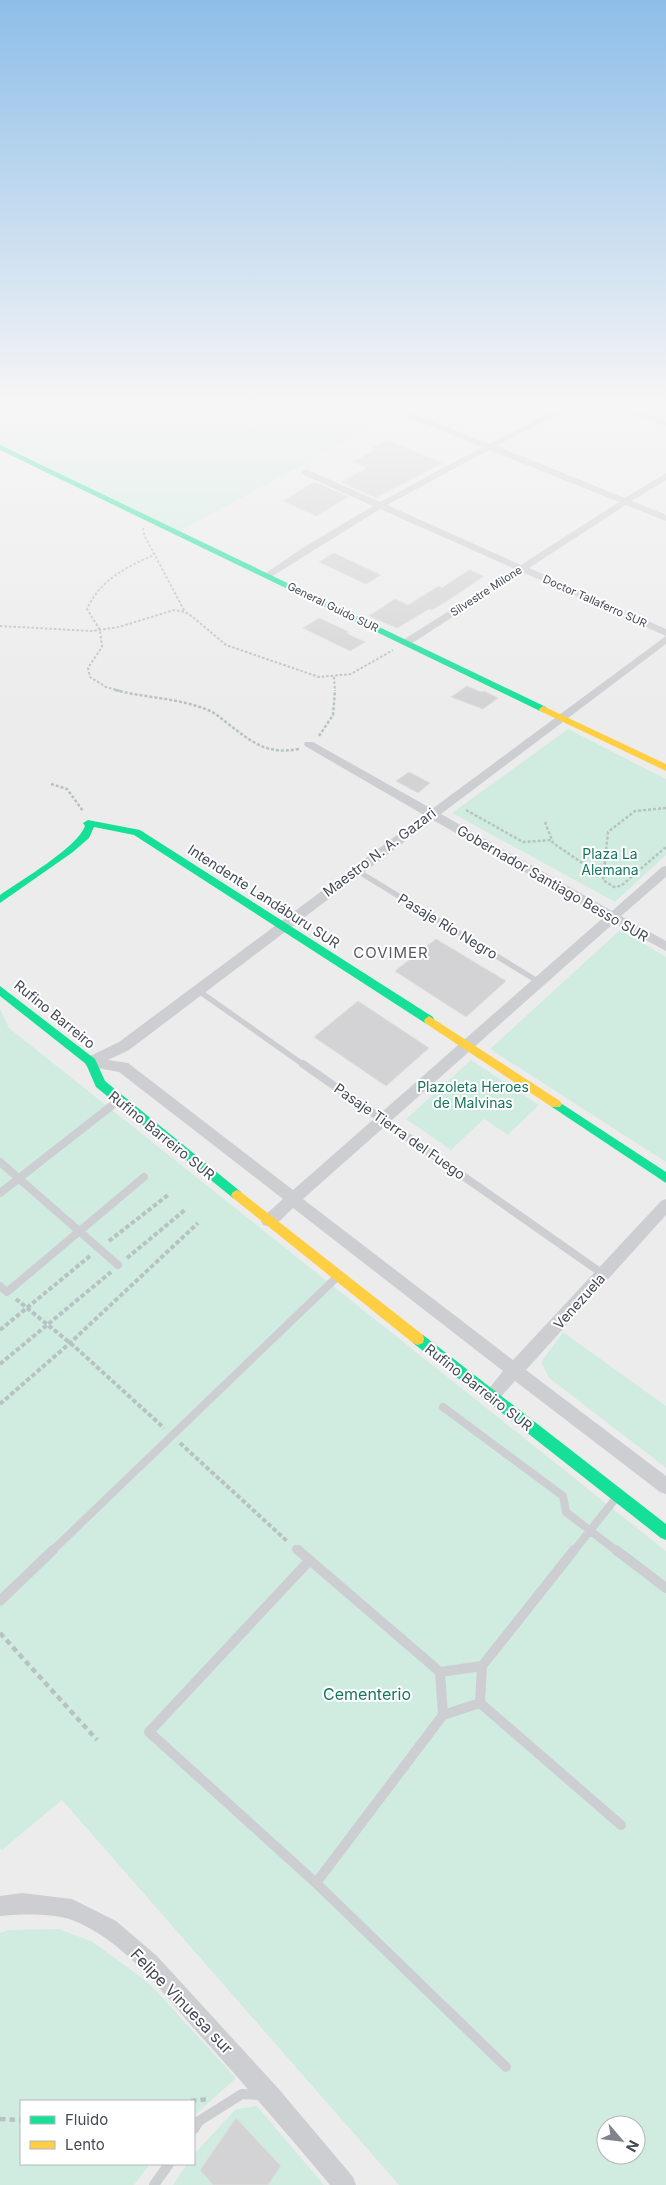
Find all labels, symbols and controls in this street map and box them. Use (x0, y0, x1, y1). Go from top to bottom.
street label: Silvestre Milone (448, 563, 524, 619)
street label: Doctor Tallaferro SUR (541, 572, 649, 630)
street label: General Guido SUR (285, 579, 381, 635)
street label: Maestro N. A. Gazari (319, 804, 439, 900)
street label: Gobernador Santiago Besso SUR (454, 821, 652, 945)
street label: Intendente Landáburu SUR (185, 840, 343, 952)
park label: Plaza La Alemana (581, 845, 639, 878)
street label: Pasaje Río Negro (395, 890, 501, 962)
district label: COVIMER (353, 943, 429, 962)
street label: Rufino Barreiro (11, 976, 99, 1052)
park label: Plazoleta Heroes de Malvinas (417, 1078, 529, 1111)
street label: Pasaje Tierra del Fuego (331, 1079, 469, 1183)
street label: Rufino Barreiro SUR (106, 1087, 218, 1183)
street label: Venezuela (550, 1270, 608, 1332)
street label: Rufino Barreiro SUR (422, 1340, 536, 1434)
park label: Cementerio (323, 1684, 411, 1704)
street label: Felipe Vinuesa sur (127, 1944, 237, 2058)
legend (20, 2100, 195, 2165)
text: Fluido (65, 2110, 108, 2129)
north arrow (596, 2115, 646, 2165)
text: Lento (65, 2135, 105, 2154)
text: N (623, 2138, 643, 2155)

